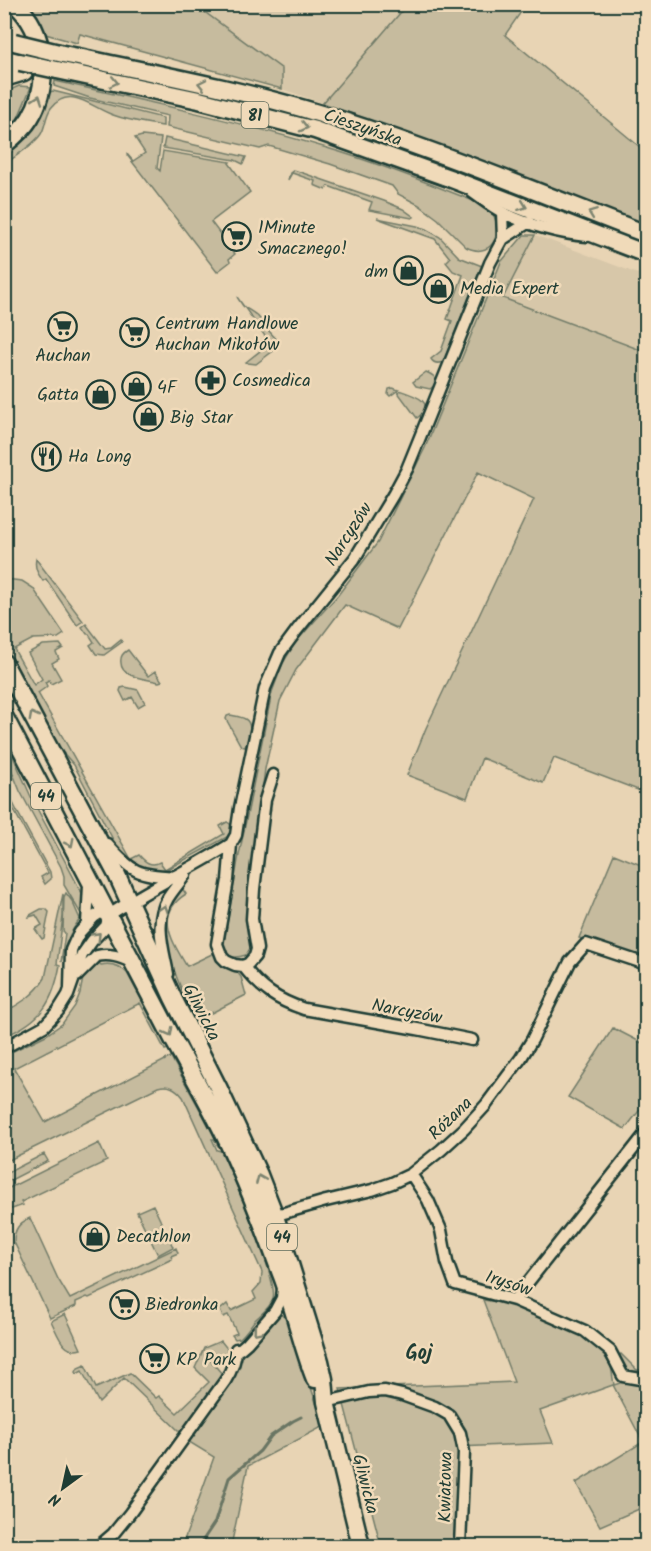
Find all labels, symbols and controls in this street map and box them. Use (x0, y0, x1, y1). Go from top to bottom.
one-way arrow (109, 75, 119, 88)
one-way arrow (197, 78, 207, 91)
one-way arrow (30, 94, 43, 104)
street label: Cieszyńska (319, 101, 406, 155)
road number: 81 (242, 102, 268, 128)
one-way arrow (299, 120, 309, 133)
one-way arrow (517, 199, 528, 212)
one-way arrow (587, 208, 598, 220)
place label: 1Minute Smacznego! (258, 214, 347, 264)
supermarket icon: 1Minute Smacznego! (221, 221, 253, 253)
shop icon: dm (393, 255, 425, 287)
place label: dm (365, 258, 388, 287)
shop icon: Media Expert (423, 272, 455, 304)
place label: Media Expert (460, 275, 560, 304)
supermarket icon: Auchan (47, 310, 79, 342)
place label: Centrum Handlowe Auchan Mikołów (155, 310, 298, 360)
supermarket icon: Centrum Handlowe Auchan Mikołów (118, 317, 150, 349)
place label: Auchan (35, 342, 91, 371)
pharmacy icon: Cosmedica (195, 364, 227, 396)
place label: Cosmedica (232, 367, 311, 396)
shop icon: 4F (120, 371, 152, 403)
place label: 4F (157, 374, 178, 403)
shop icon: Gatta (84, 378, 116, 410)
place label: Gatta (37, 381, 79, 410)
shop icon: Big Star (133, 401, 165, 433)
place label: Big Star (170, 404, 233, 433)
restaurant icon: Ha Long (31, 440, 63, 472)
place label: Ha Long (68, 443, 132, 472)
street label: Narcyzów (318, 496, 381, 573)
one-way arrow (29, 712, 40, 723)
road number: 44 (31, 783, 61, 809)
one-way arrow (63, 836, 75, 847)
one-way arrow (157, 904, 170, 914)
one-way arrow (90, 932, 101, 942)
street label: Gliwicka (174, 979, 227, 1046)
street label: Narcyzów (369, 991, 445, 1034)
one-way arrow (162, 1026, 173, 1036)
street label: Różana (422, 1090, 480, 1148)
one-way arrow (255, 1174, 267, 1185)
shop icon: Decathlon (79, 1220, 111, 1252)
place label: Decathlon (116, 1223, 191, 1252)
road number: 44 (267, 1224, 297, 1250)
street label: Irysów (481, 1263, 537, 1306)
supermarket icon: Biedronka (108, 1288, 140, 1320)
place label: Biedronka (145, 1291, 218, 1320)
one-way arrow (253, 1324, 264, 1335)
district label: Goj (406, 1338, 434, 1370)
supermarket icon: KP Park (139, 1343, 171, 1375)
place label: KP Park (176, 1346, 237, 1375)
street label: Gliwicka (343, 1451, 386, 1517)
street label: Kwiatowa (431, 1451, 462, 1523)
north arrow (33, 1458, 93, 1518)
text: N (45, 1486, 67, 1513)

